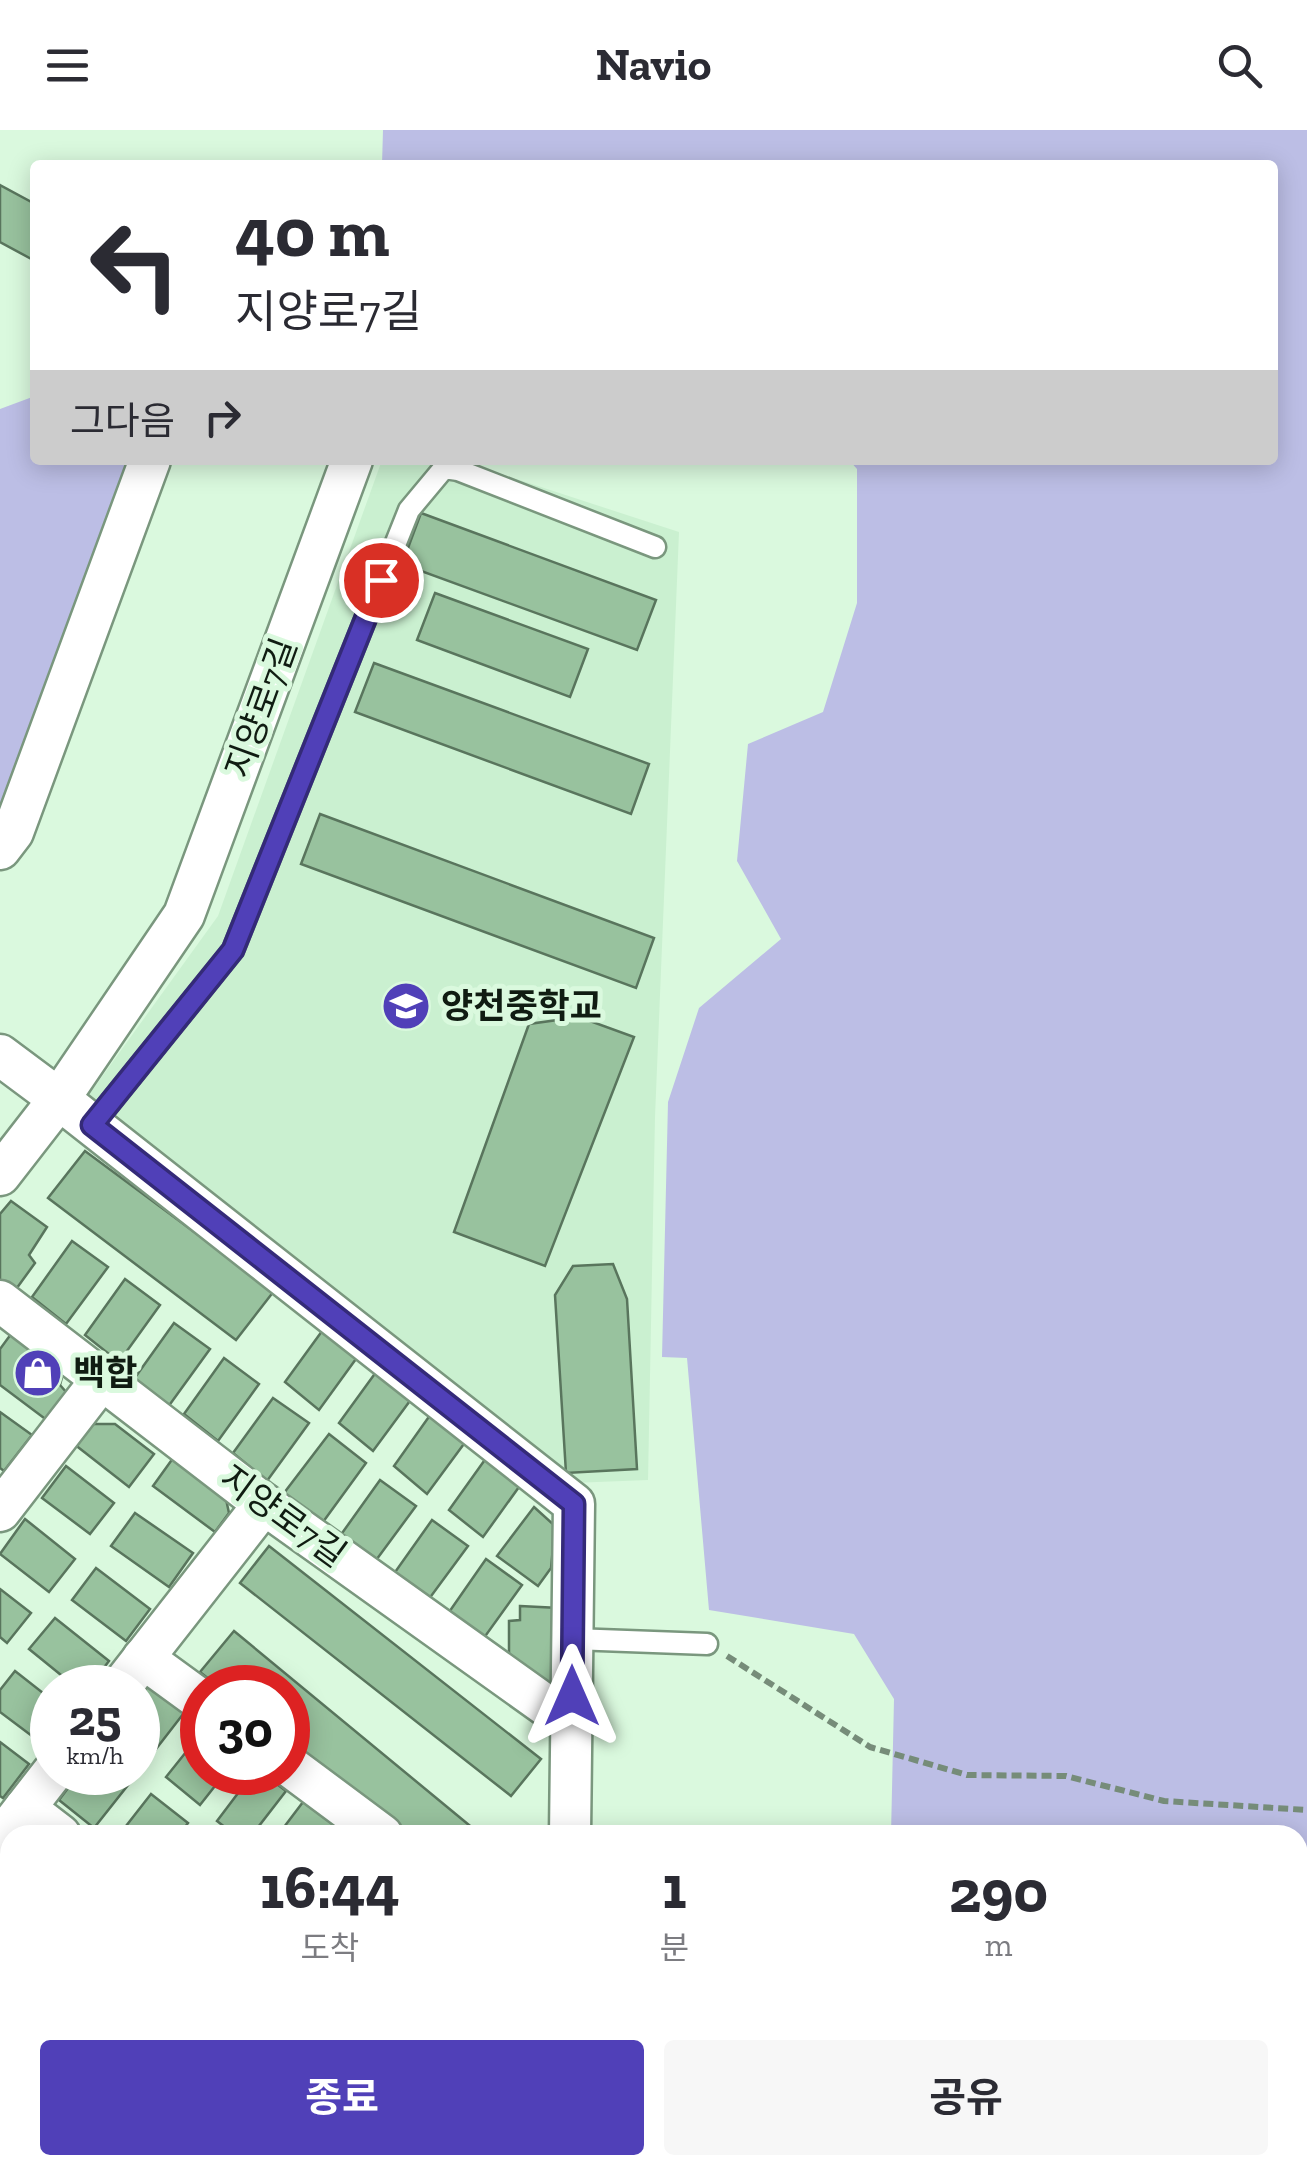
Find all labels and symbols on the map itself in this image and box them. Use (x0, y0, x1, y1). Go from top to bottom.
pin (339, 538, 424, 623)
street label: 지양로7길 (216, 633, 306, 783)
school or university icon: 양천중학교 (380, 980, 432, 1032)
place label: 양천중학교 (441, 985, 602, 1027)
shop icon: 백합 (12, 1347, 64, 1399)
place label: 백합 (73, 1352, 137, 1394)
street label: 지양로7길 (212, 1456, 354, 1576)
position arrow (520, 1644, 624, 1748)
speed limit sign: 30 (180, 1665, 310, 1795)

